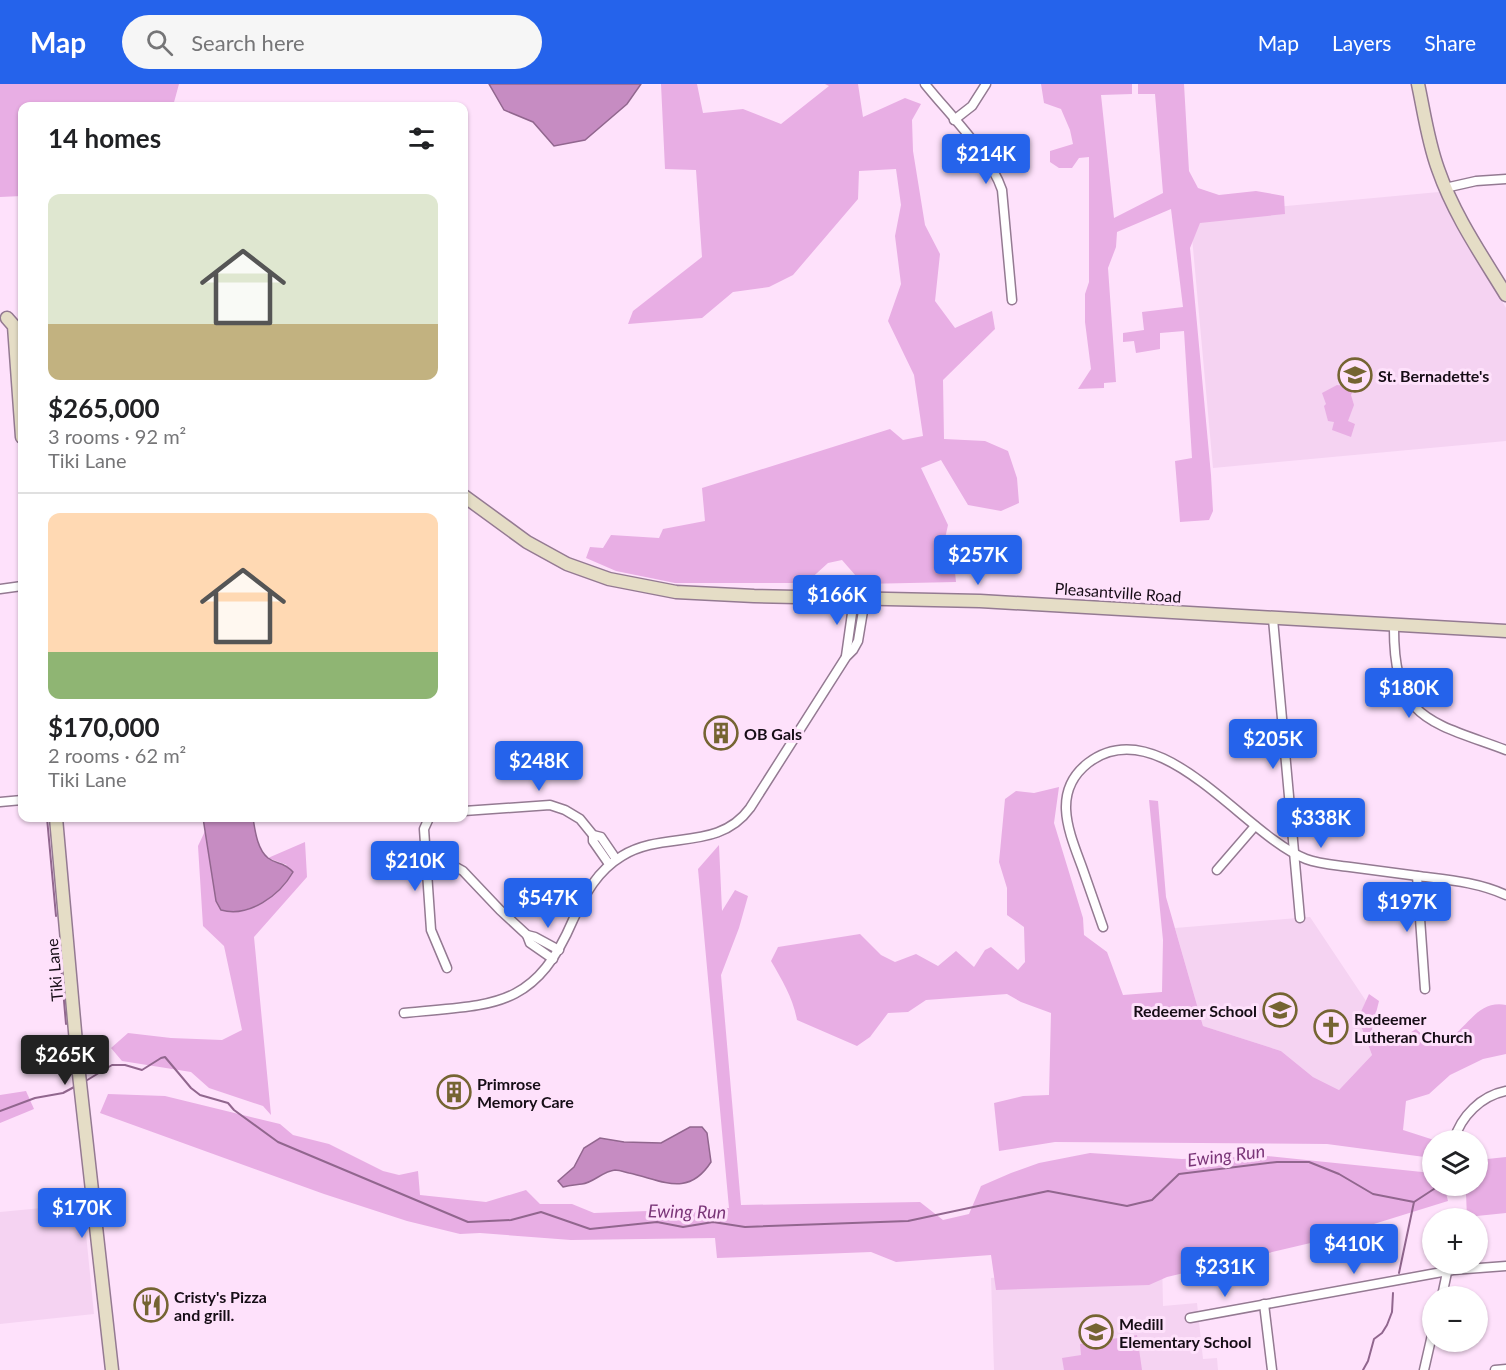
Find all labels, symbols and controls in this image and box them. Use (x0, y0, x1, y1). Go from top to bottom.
search box (122, 15, 542, 69)
text: Map (30, 25, 86, 59)
icon: search (143, 26, 176, 59)
text: Search here (191, 29, 305, 56)
text: Map (1258, 30, 1299, 55)
text: Layers (1332, 30, 1391, 55)
text: Share (1424, 30, 1476, 55)
text: 14 homes (48, 122, 161, 154)
icon: filters (405, 122, 438, 155)
pin: $214K (944, 134, 1028, 185)
text: $214K (956, 141, 1016, 165)
icon: home (189, 233, 297, 341)
school or university icon: St. Bernadette's (1337, 357, 1373, 393)
place label: St. Bernadette's (1378, 366, 1489, 385)
text: $265,000 (48, 392, 160, 424)
text: 3 rooms · 92 m² (48, 424, 186, 448)
text: Tiki Lane (48, 448, 127, 472)
pin: $257K (936, 535, 1020, 586)
text: $257K (948, 542, 1008, 566)
icon: home (189, 552, 297, 660)
pin: $166K (795, 575, 879, 626)
street label: Pleasantville Road (1054, 578, 1182, 606)
text: $166K (807, 582, 867, 606)
pin: $180K (1367, 668, 1451, 719)
text: $180K (1379, 675, 1439, 699)
text: $170,000 (48, 711, 160, 743)
building icon: OB Gals (703, 715, 739, 751)
pin: $205K (1231, 719, 1315, 770)
place label: OB Gals (744, 724, 802, 743)
text: $205K (1243, 726, 1303, 750)
pin: $248K (497, 741, 581, 792)
text: 2 rooms · 62 m² (48, 743, 186, 767)
text: $248K (509, 748, 569, 772)
text: Tiki Lane (48, 767, 127, 791)
pin: $338K (1279, 798, 1363, 849)
text: $338K (1291, 805, 1351, 829)
pin: $210K (373, 841, 457, 892)
text: $210K (385, 848, 445, 872)
pin: $547K (506, 878, 590, 929)
pin: $197K (1365, 882, 1449, 933)
text: $547K (518, 885, 578, 909)
text: $197K (1377, 889, 1437, 913)
street label: Tiki Lane (42, 938, 66, 1002)
school or university icon: Redeemer School (1262, 992, 1298, 1028)
place label: Redeemer School (1133, 1001, 1257, 1020)
church icon: Redeemer Lutheran Church (1313, 1009, 1349, 1045)
place label: Redeemer Lutheran Church (1354, 1009, 1473, 1046)
pin: $265K (23, 1035, 107, 1086)
text: $265K (35, 1042, 95, 1066)
building icon: Primrose Memory Care (436, 1074, 472, 1110)
place label: Primrose Memory Care (477, 1074, 574, 1111)
map controls (1422, 1130, 1488, 1352)
button: layers (1422, 1130, 1488, 1196)
water label: Ewing Run (1186, 1139, 1266, 1171)
pin: $170K (40, 1188, 124, 1239)
text: $170K (52, 1195, 112, 1219)
water label: Ewing Run (648, 1199, 726, 1223)
button: + (1422, 1208, 1488, 1274)
pin: $410K (1312, 1224, 1396, 1275)
text: $410K (1324, 1231, 1384, 1255)
pin: $231K (1183, 1247, 1267, 1298)
text: $231K (1195, 1254, 1255, 1278)
button: − (1422, 1286, 1488, 1352)
restaurant icon: Cristy's Pizza and grill. (133, 1287, 169, 1323)
place label: Cristy's Pizza and grill. (174, 1287, 267, 1324)
school or university icon: Medill Elementary School (1078, 1314, 1114, 1350)
place label: Medill Elementary School (1119, 1314, 1251, 1351)

